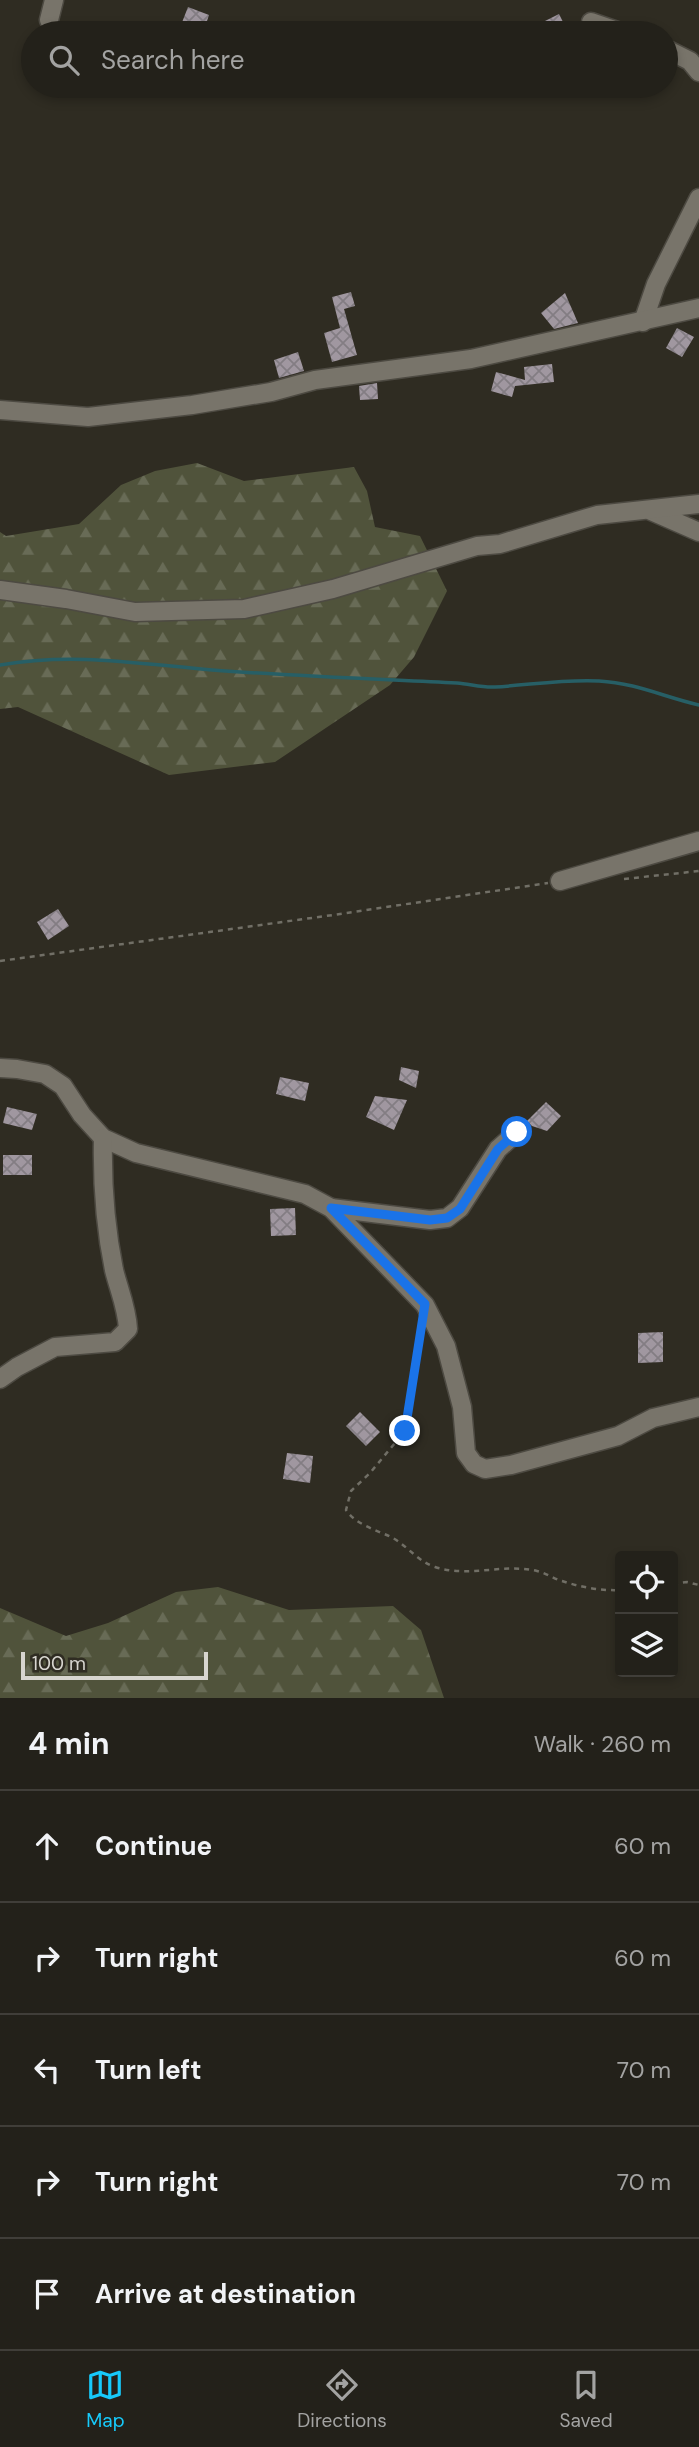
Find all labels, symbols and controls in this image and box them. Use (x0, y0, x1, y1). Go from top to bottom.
search box (21, 21, 678, 98)
icon: search (45, 41, 83, 79)
text: Search here (101, 43, 244, 77)
route start (501, 1116, 532, 1147)
route end (389, 1415, 420, 1446)
map controls (615, 1551, 678, 1677)
button: locate (615, 1551, 678, 1614)
button: layers (615, 1614, 678, 1677)
scale bar (21, 1649, 208, 1681)
text: 100 m (32, 1651, 86, 1676)
text: 4 min (28, 1724, 110, 1763)
text: Walk · 260 m (534, 1729, 671, 1759)
icon: ahead (28, 1827, 66, 1865)
text: Continue (95, 1829, 212, 1863)
text: 60 m (614, 1831, 671, 1861)
icon: right (28, 1939, 66, 1977)
text: Turn right (95, 1941, 219, 1975)
text: 60 m (614, 1943, 671, 1973)
icon: left (28, 2051, 66, 2089)
text: Turn left (95, 2053, 202, 2087)
text: 70 m (617, 2055, 671, 2085)
icon: right (28, 2163, 66, 2201)
text: Turn right (95, 2165, 219, 2199)
text: 70 m (617, 2167, 671, 2197)
icon: arrive (28, 2275, 66, 2313)
text: Arrive at destination (95, 2277, 356, 2311)
tab: Map (86, 2366, 125, 2433)
tab: Directions (297, 2366, 387, 2433)
tab: Saved (559, 2366, 613, 2433)

